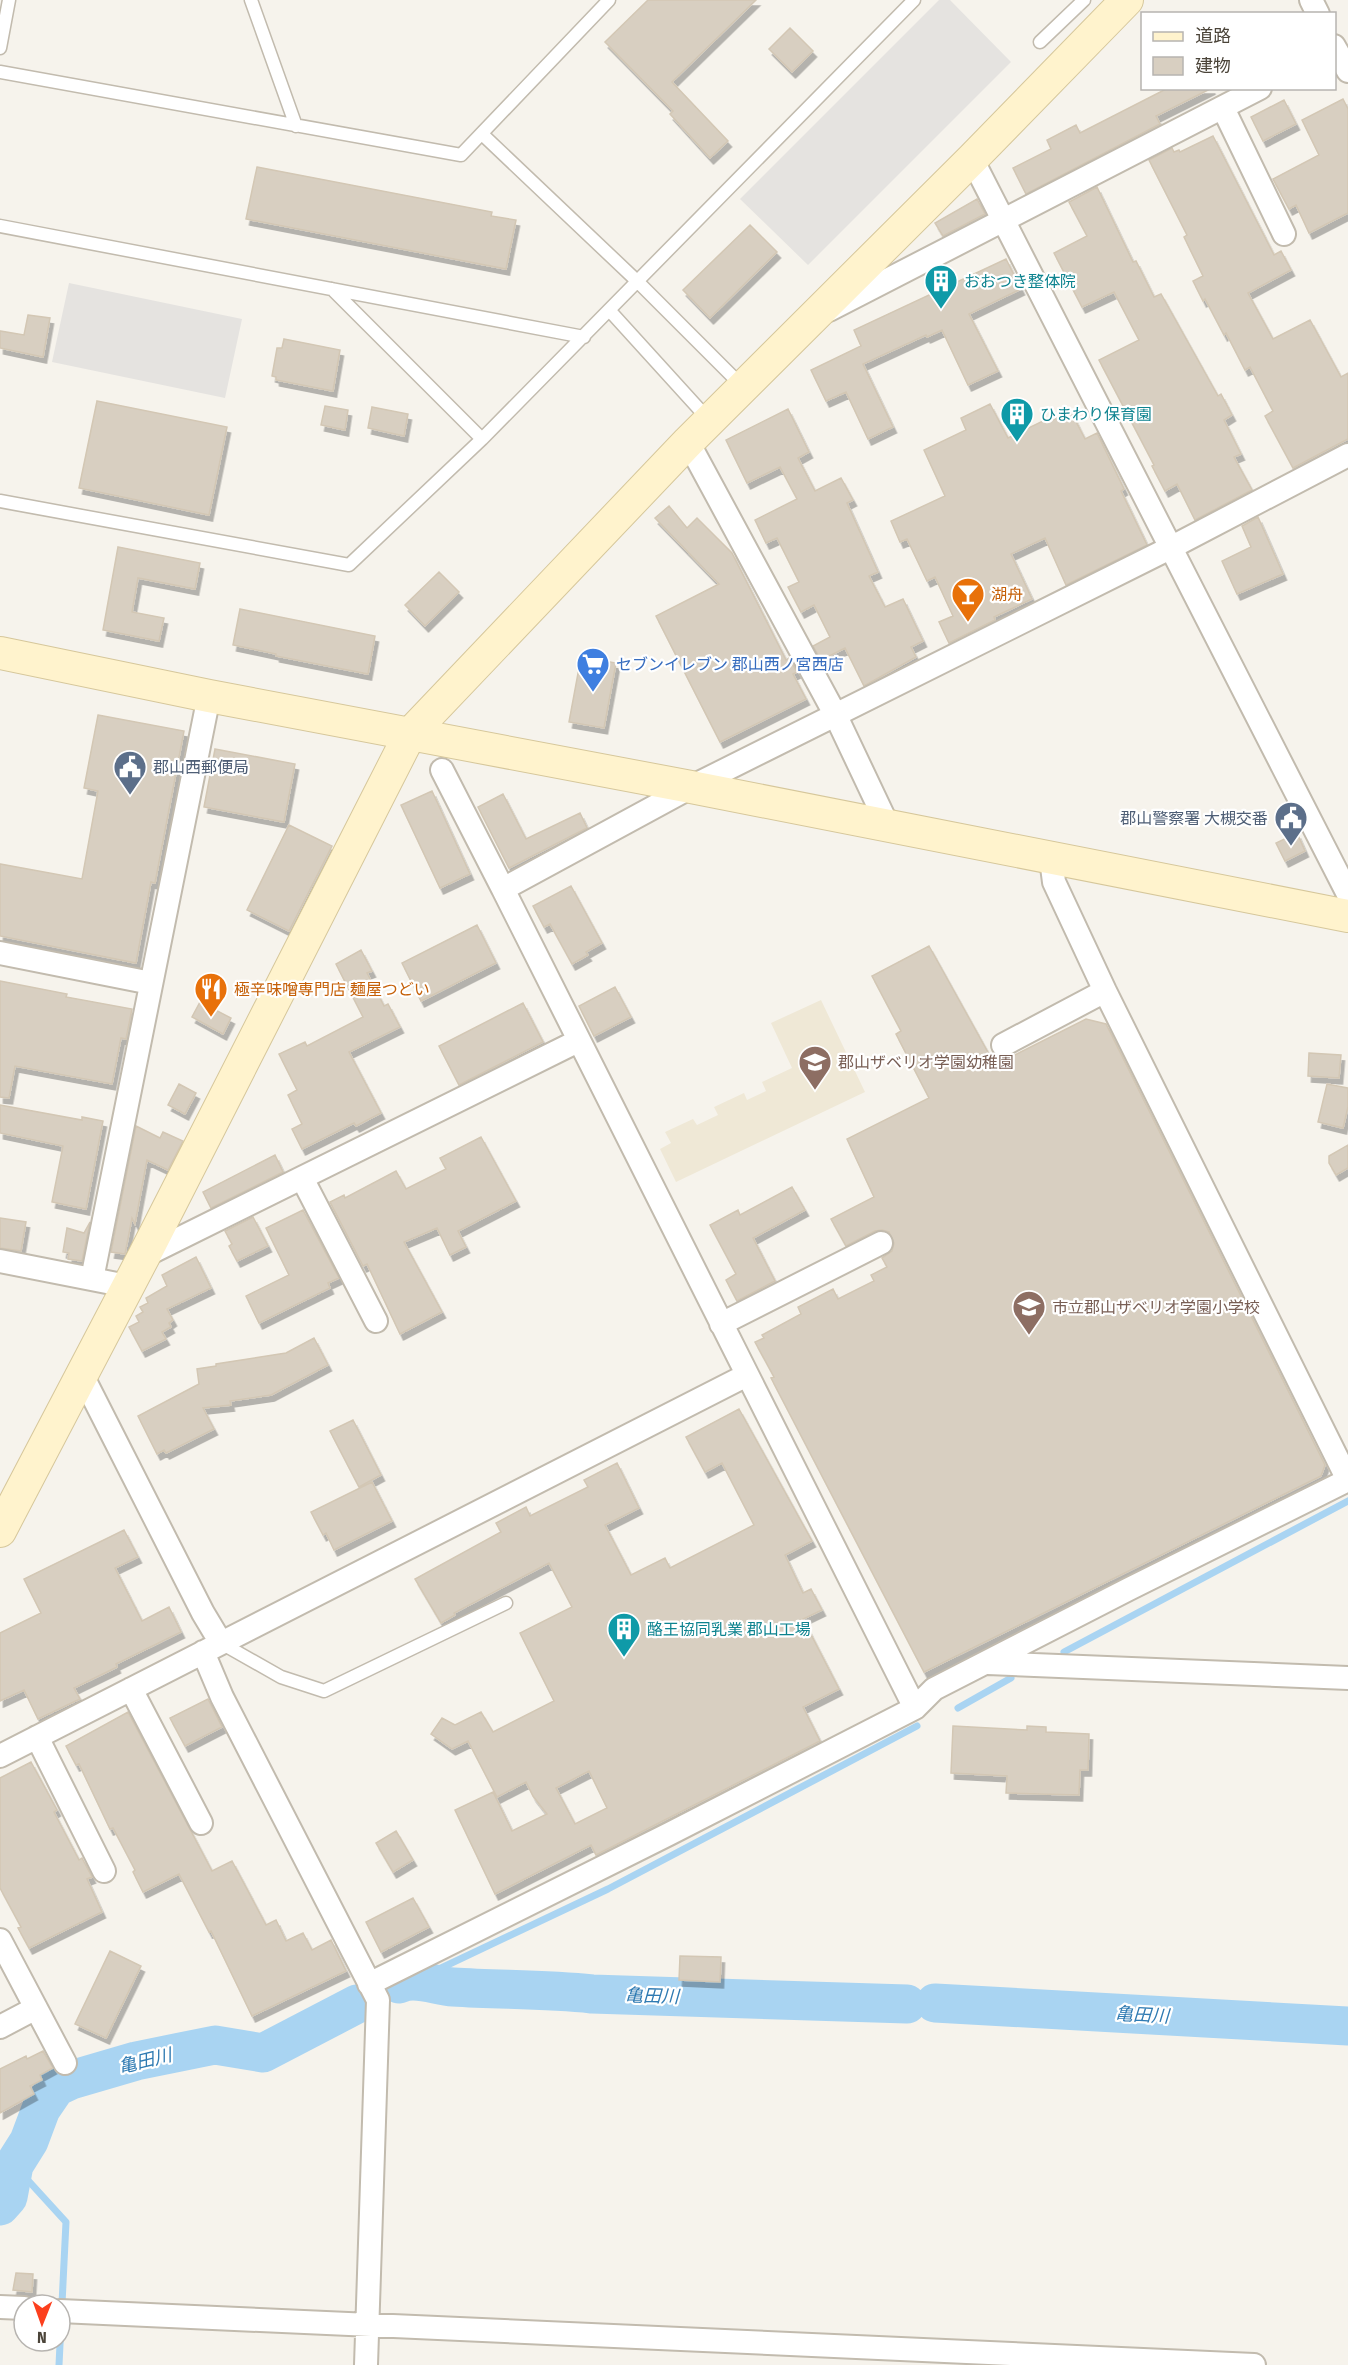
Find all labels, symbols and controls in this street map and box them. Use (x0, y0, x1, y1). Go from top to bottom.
legend (1141, 12, 1336, 90)
text: 道路 (1195, 25, 1231, 47)
text: 建物 (1195, 55, 1231, 77)
building icon: おおつき整体院 (923, 263, 959, 310)
place label: おおつき整体院 (964, 272, 1076, 291)
building icon: ひまわり保育園 (999, 396, 1035, 443)
place label: ひまわり保育園 (1040, 405, 1152, 424)
bar icon: 湖舟 (950, 576, 986, 623)
place label: 湖舟 (991, 585, 1023, 604)
supermarket icon: セブンイレブン 郡山西ノ宮西店 (575, 646, 611, 693)
place label: セブンイレブン 郡山西ノ宮西店 (616, 655, 844, 674)
public building icon: 郡山西郵便局 (112, 749, 148, 796)
place label: 郡山西郵便局 (153, 758, 249, 777)
public building icon: 郡山警察署 大槻交番 (1273, 800, 1309, 847)
place label: 郡山警察署 大槻交番 (1120, 809, 1268, 828)
restaurant icon: 極辛味噌専門店 麺屋つどい (193, 971, 229, 1018)
place label: 極辛味噌専門店 麺屋つどい (234, 980, 430, 999)
school or university icon: 郡山ザベリオ学園幼稚園 (797, 1044, 833, 1091)
place label: 郡山ザベリオ学園幼稚園 (838, 1053, 1014, 1072)
school or university icon: 市立郡山ザベリオ学園小学校 (1011, 1289, 1047, 1336)
place label: 市立郡山ザベリオ学園小学校 (1052, 1298, 1260, 1317)
building icon: 酪王協同乳業 郡山工場 (606, 1611, 642, 1658)
place label: 酪王協同乳業 郡山工場 (647, 1620, 811, 1639)
water label: 亀田川 (625, 1984, 681, 2008)
water label: 亀田川 (1114, 2003, 1172, 2028)
water label: 亀田川 (116, 2043, 176, 2078)
north arrow (12, 2293, 72, 2353)
text: N (37, 2328, 47, 2347)

